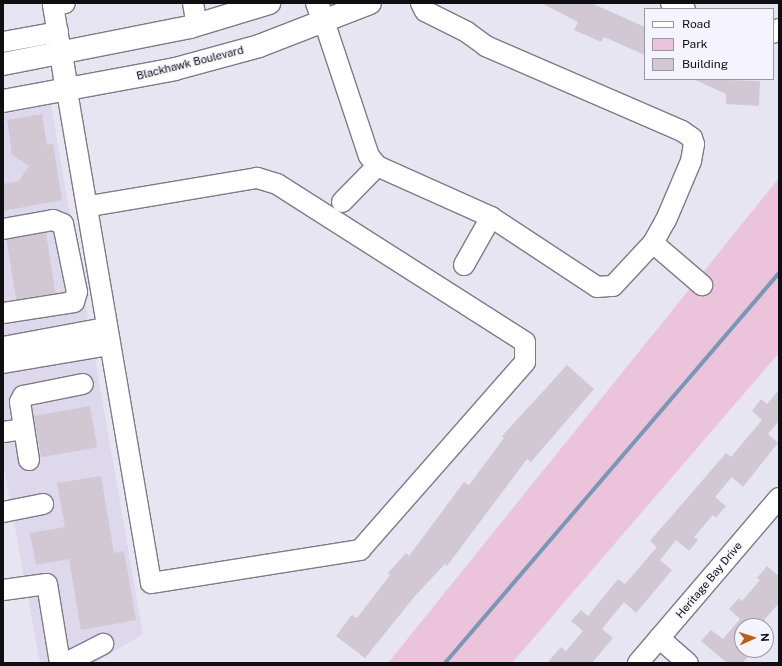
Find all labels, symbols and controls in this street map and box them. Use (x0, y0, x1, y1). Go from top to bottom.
legend (644, 8, 774, 80)
text: Road (682, 17, 710, 31)
text: Park (682, 37, 708, 51)
street label: Blackhawk Boulevard (135, 43, 245, 83)
text: Building (682, 57, 728, 71)
street label: Heritage Bay Drive (673, 539, 745, 621)
north arrow (734, 618, 774, 658)
text: N (759, 633, 771, 642)

